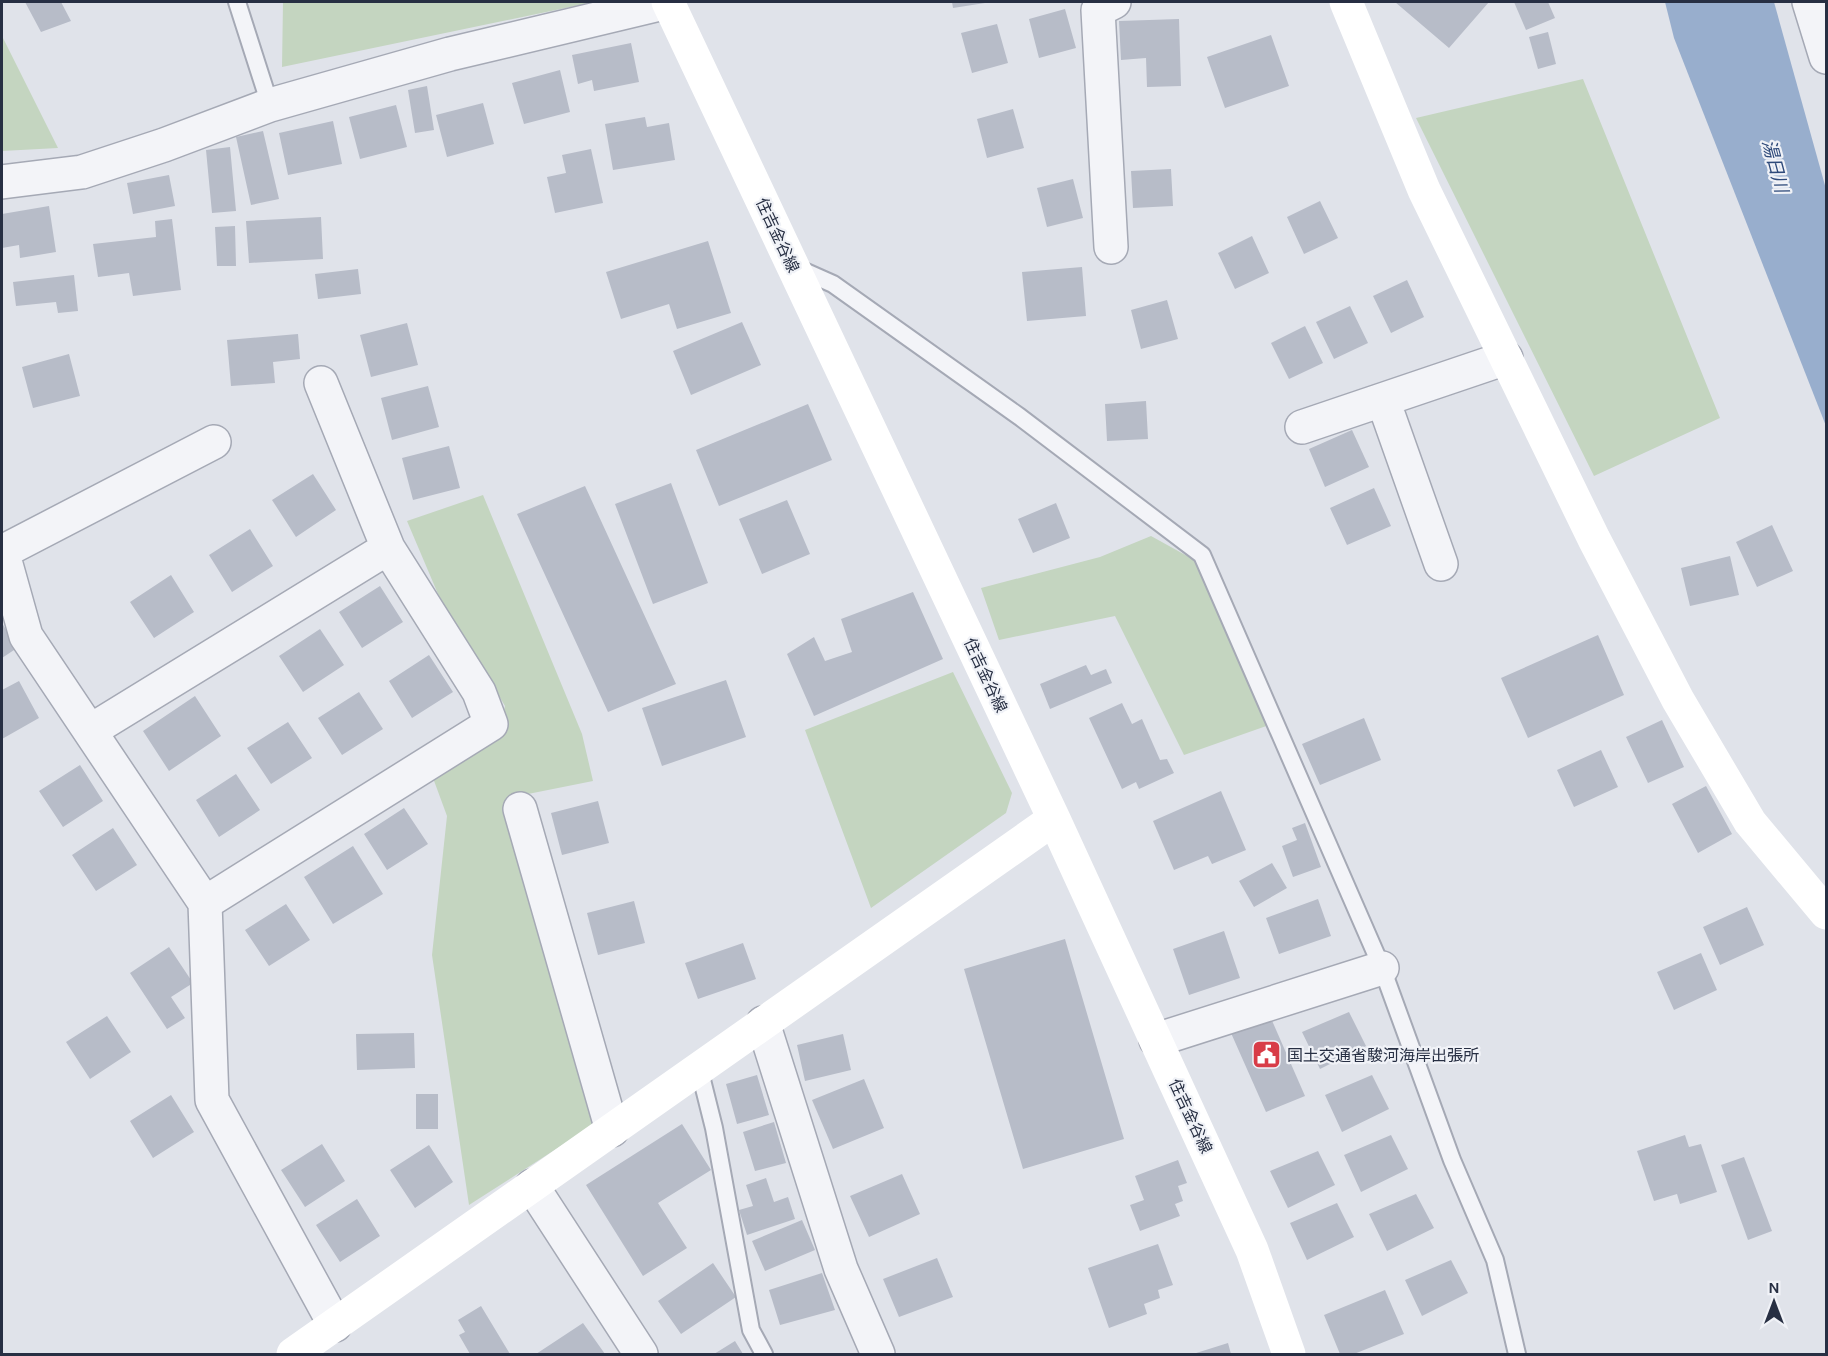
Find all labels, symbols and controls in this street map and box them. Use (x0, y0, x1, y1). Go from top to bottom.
water label: 湯日川 (1757, 137, 1793, 197)
street label: 住吉金谷線 (752, 195, 803, 275)
street label: 住吉金谷線 (960, 635, 1011, 715)
public building icon: 国土交通省駿河海岸出張所 (1250, 1039, 1282, 1071)
place label: 国土交通省駿河海岸出張所 (1287, 1046, 1479, 1065)
street label: 住吉金谷線 (1165, 1076, 1216, 1156)
north arrow (1744, 1272, 1804, 1332)
text: N (1768, 1278, 1780, 1297)

